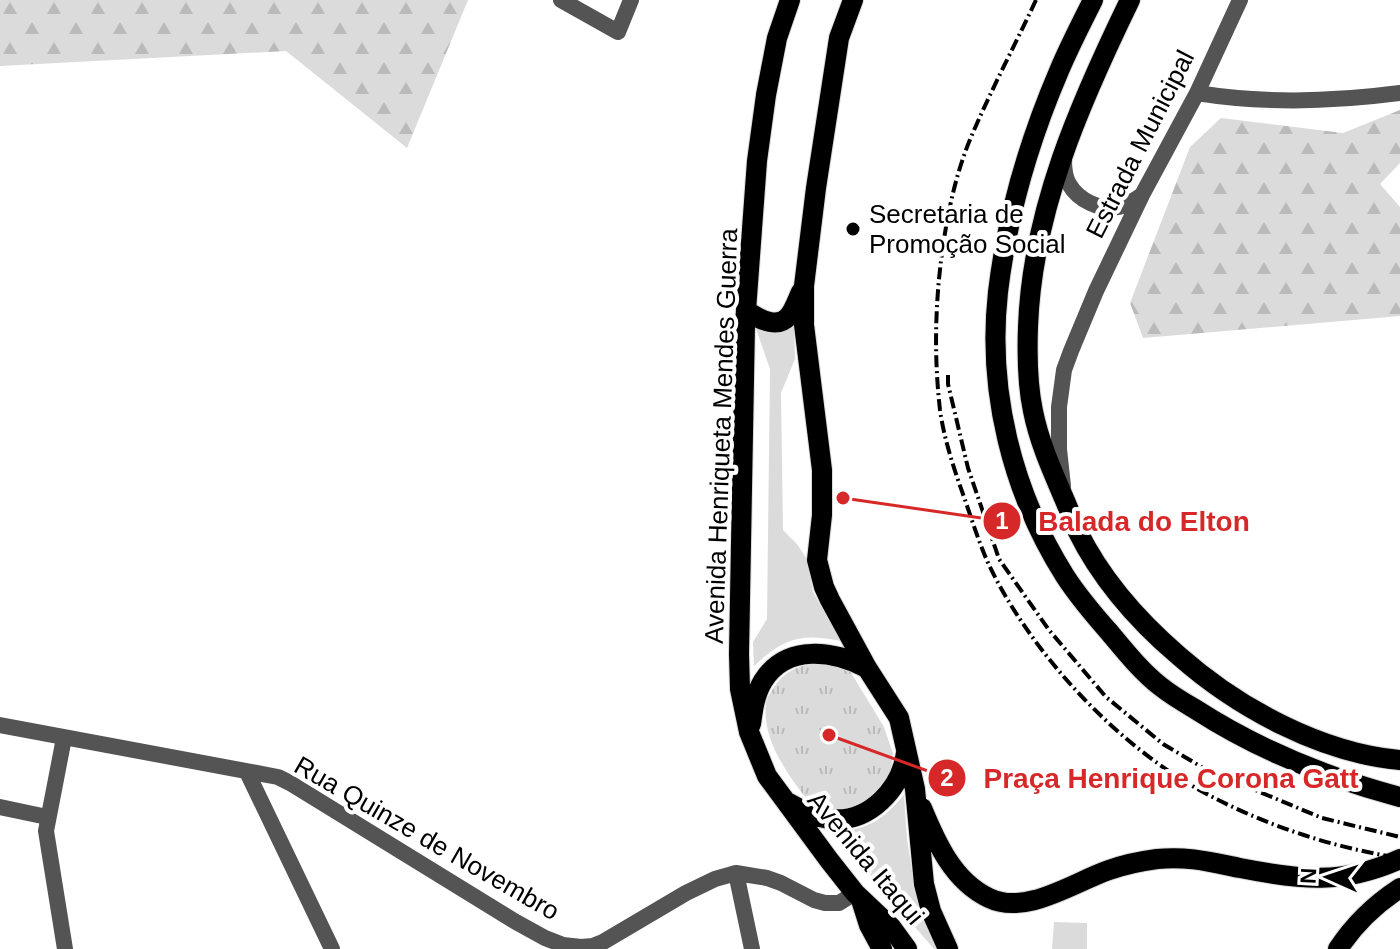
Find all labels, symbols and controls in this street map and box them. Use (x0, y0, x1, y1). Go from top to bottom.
street label: Estrada Municipal (1080, 45, 1200, 243)
place label: Secretaria de Promoção Social (869, 199, 1066, 259)
marker: Secretaria de Promoção Social (844, 220, 862, 238)
street label: Avenida Henriqueta Mendes Guerra (699, 227, 743, 644)
callout: Balada do Elton (982, 495, 1266, 547)
text: Balada do Elton (1038, 506, 1250, 537)
text: 1 (995, 507, 1009, 534)
street label: Rua Quinze de Novembro (289, 750, 565, 926)
callout: Praça Henrique Corona Gatt (927, 752, 1374, 804)
text: Praça Henrique Corona Gatt (984, 763, 1358, 794)
text: 2 (940, 764, 954, 791)
street label: Avenida Itaqui (802, 785, 930, 931)
north arrow (1288, 837, 1368, 917)
text: N (1296, 867, 1321, 885)

